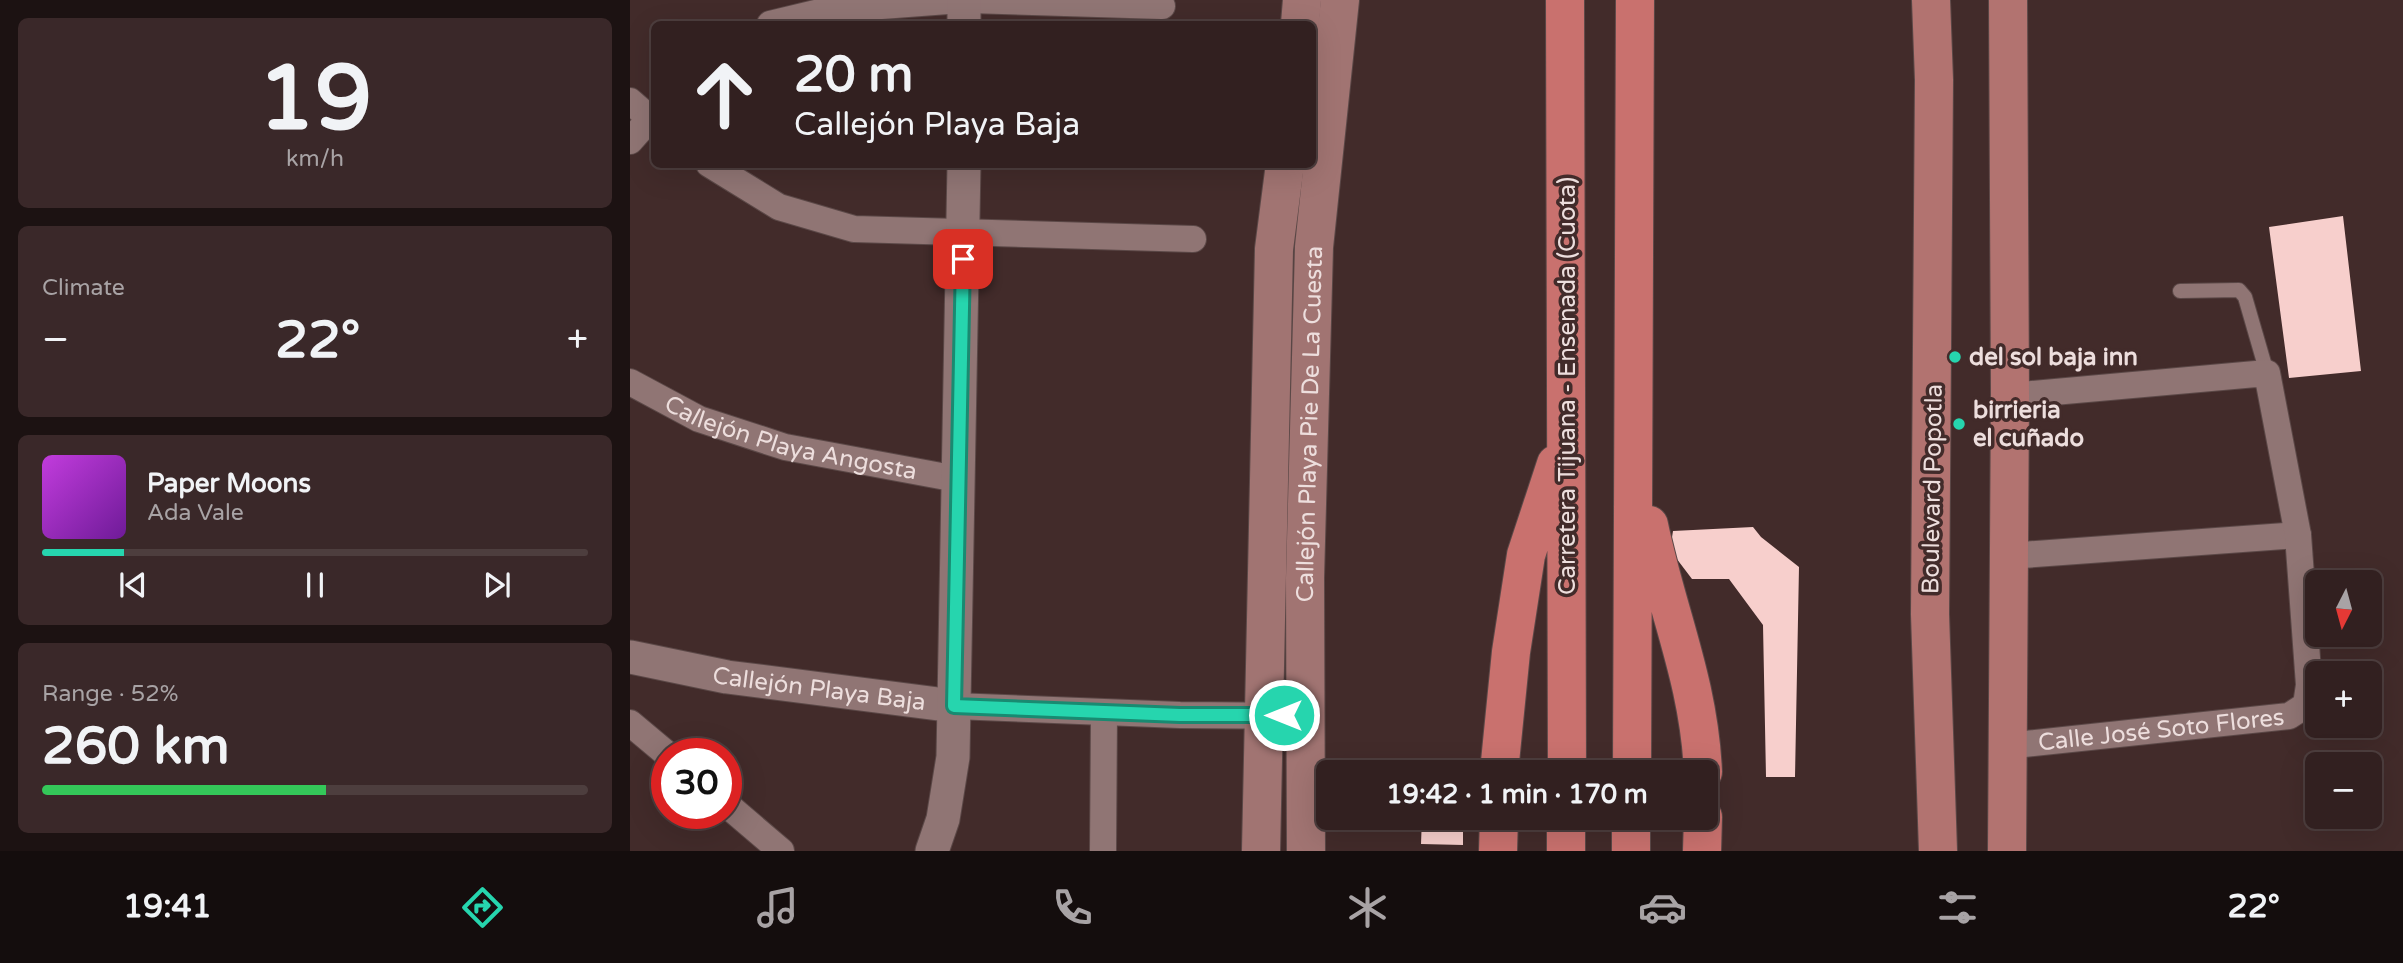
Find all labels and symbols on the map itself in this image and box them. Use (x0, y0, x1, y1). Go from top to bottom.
street label: Carretera Tijuana - Ensenada (Cuota) (1553, 177, 1582, 595)
pin (933, 229, 993, 289)
street label: Callejón Playa Pie De La Cuesta (1291, 245, 1329, 602)
place label: del sol baja inn (1969, 343, 2138, 372)
marker: del sol baja inn (1947, 349, 1963, 365)
street label: Boulevard Popotla (1916, 384, 1949, 594)
street label: Callejón Playa Angosta (659, 389, 919, 486)
place label: birrieria el cuñado (1973, 396, 2084, 453)
marker: birrieria el cuñado (1951, 416, 1967, 432)
north arrow (2305, 570, 2382, 648)
street label: Callejón Playa Baja (710, 660, 928, 717)
position arrow (1247, 678, 1321, 752)
street label: Calle José Soto Flores (2037, 703, 2286, 758)
speed limit sign: 30 (651, 738, 742, 829)

